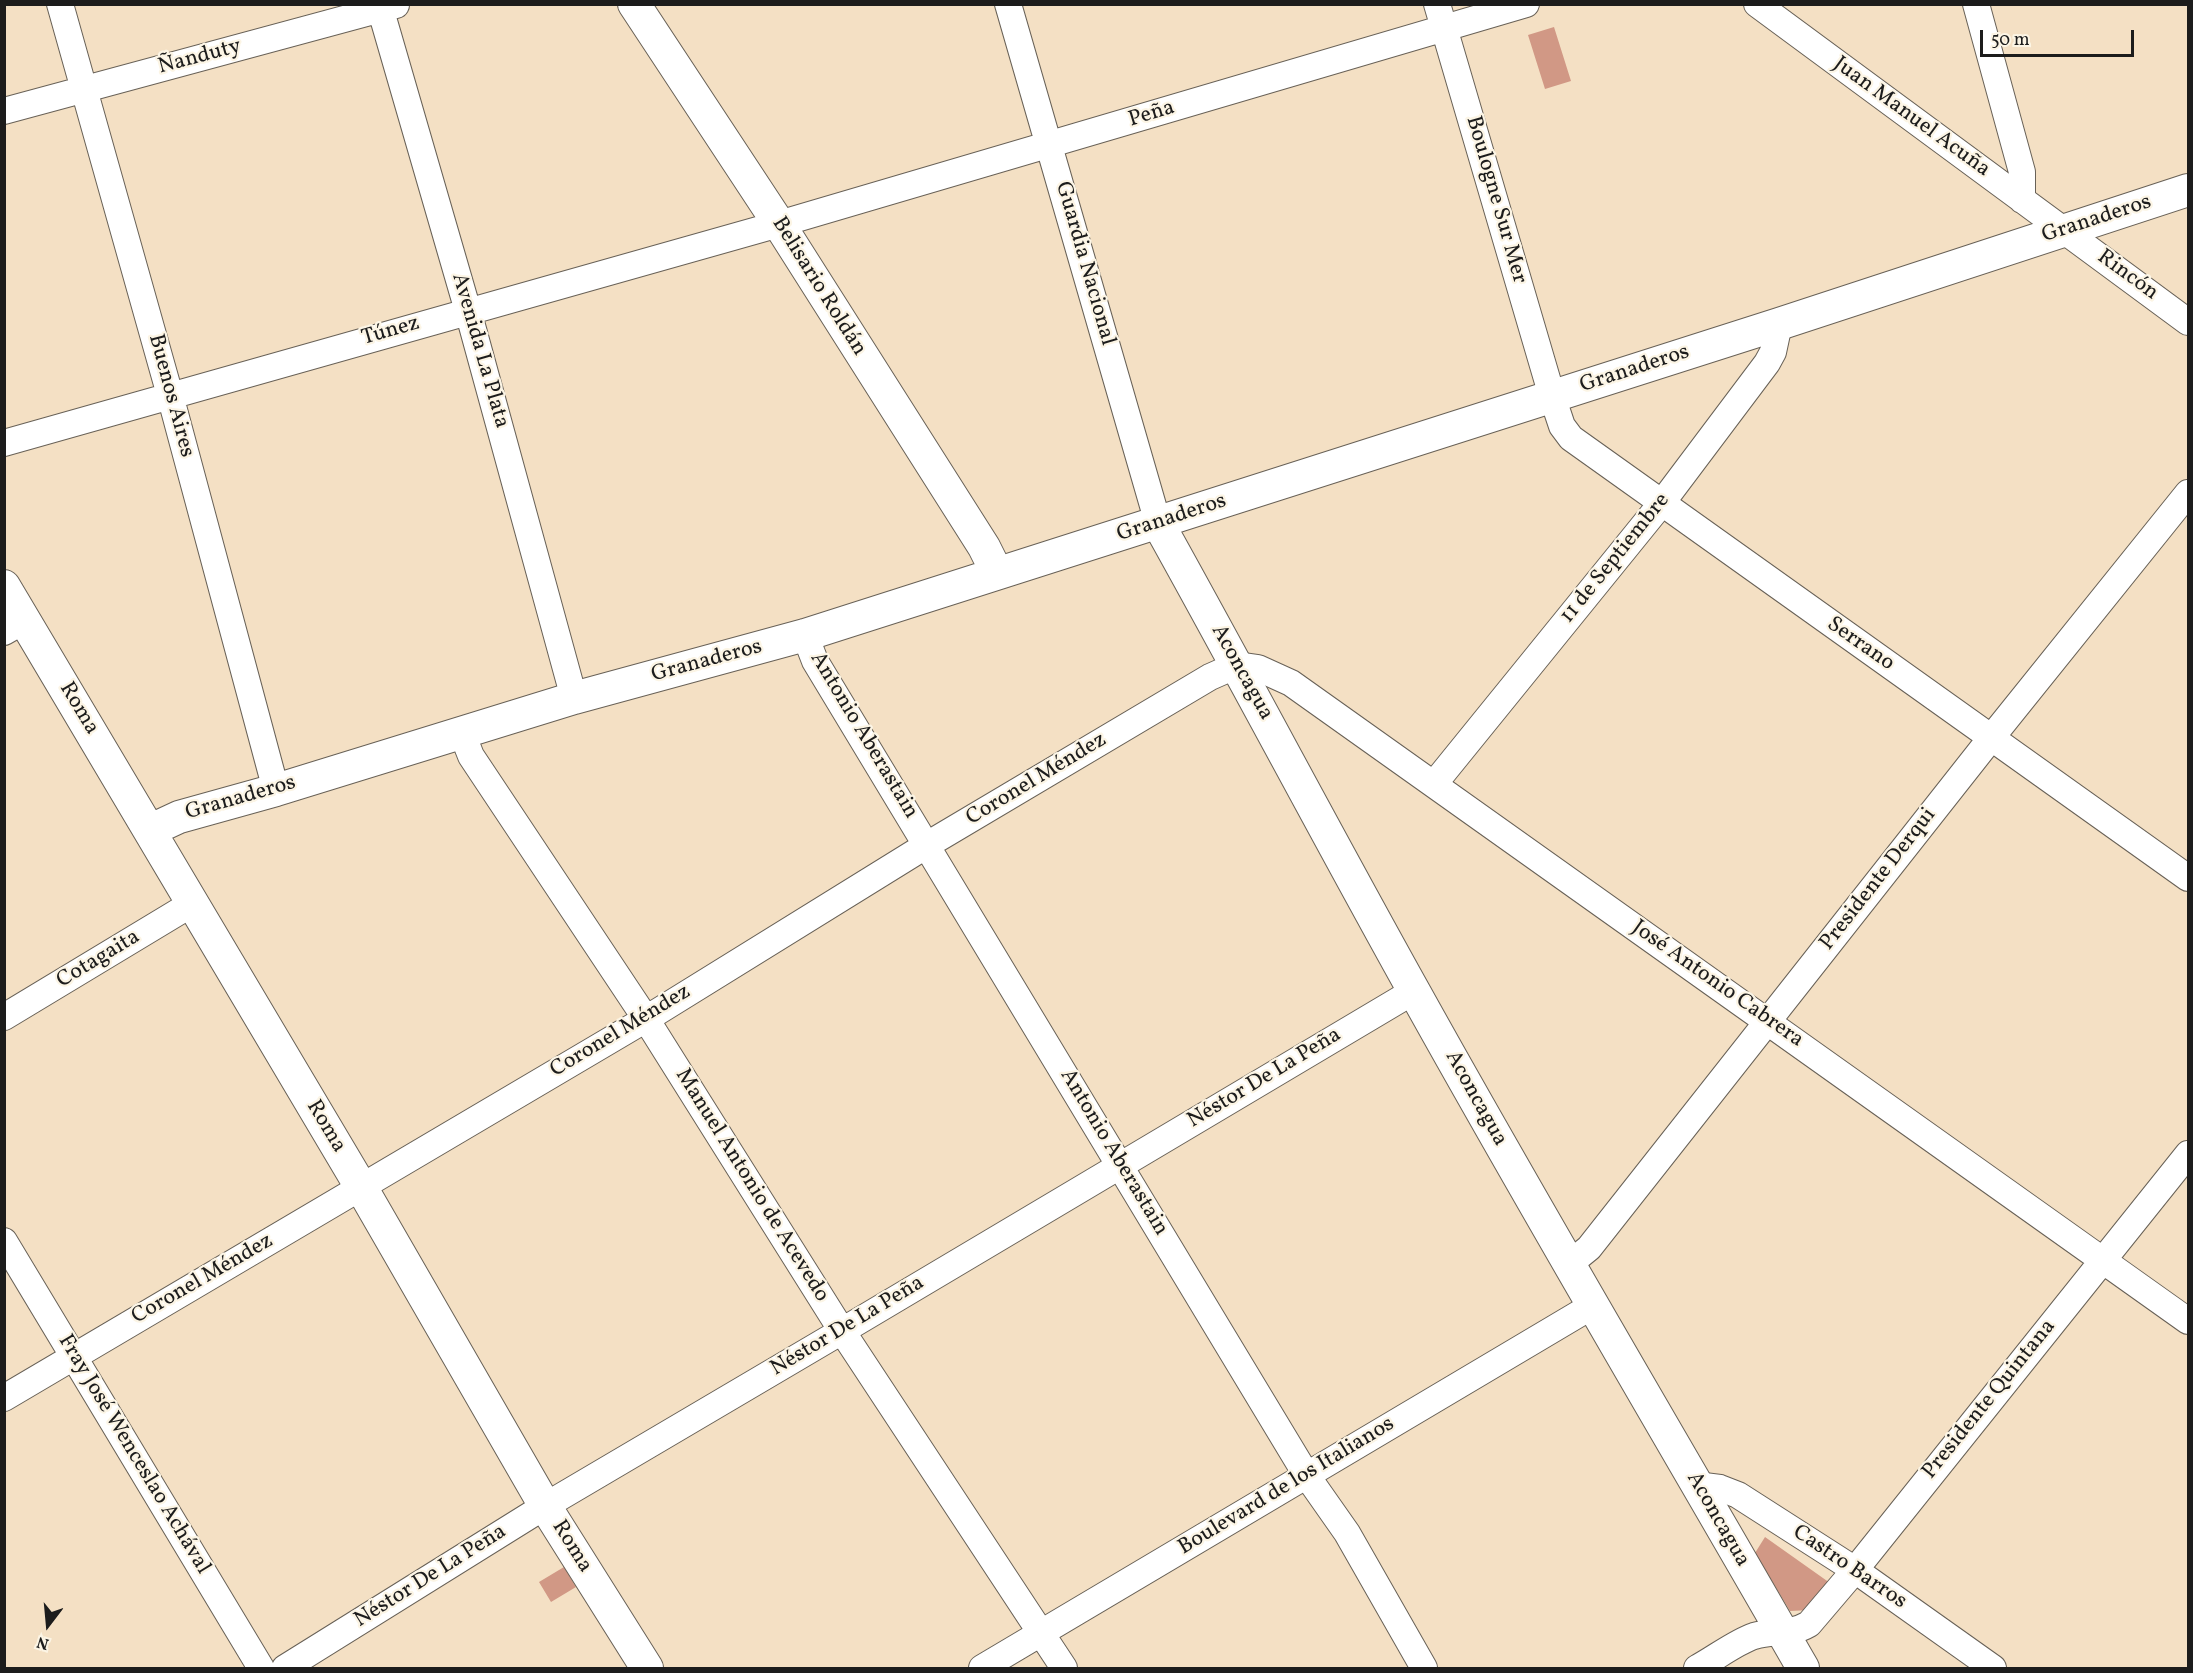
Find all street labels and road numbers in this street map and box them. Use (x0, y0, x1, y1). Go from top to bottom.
street label: Ñanduty (156, 34, 244, 82)
street label: Juan Manuel Acuña (1827, 52, 1995, 184)
street label: Peña (1126, 96, 1178, 134)
street label: Boulogne Sur Mer (1458, 113, 1532, 287)
street label: Guardia Nacional (1048, 179, 1120, 349)
street label: Granaderos (2039, 190, 2155, 250)
street label: Belisario Roldán (765, 213, 871, 361)
street label: Rincón (2091, 245, 2163, 307)
street label: Avenida La Plata (444, 271, 514, 431)
street label: Túnez (359, 311, 423, 353)
street label: Buenos Aires (141, 332, 199, 460)
street label: Granaderos (1577, 340, 1693, 400)
street label: Granaderos (1114, 489, 1230, 549)
street label: 11 de Septiembre (1555, 489, 1677, 629)
street label: Serrano (1821, 612, 1899, 678)
street label: Aconcagua (1204, 621, 1278, 725)
street label: Granaderos (649, 635, 765, 689)
street label: Antonio Aberastain (803, 648, 923, 824)
street label: Roma (52, 678, 104, 740)
street label: Coronel Méndez (962, 728, 1112, 832)
street label: Granaderos (183, 771, 299, 827)
street label: Presidente Derqui (1815, 804, 1943, 956)
street label: José Antonio Cabrera (1626, 916, 1808, 1054)
street label: Cotagaita (53, 925, 145, 995)
street label: Coronel Méndez (546, 980, 696, 1084)
street label: Néstor De La Peña (1183, 1023, 1347, 1135)
street label: Aconcagua (1438, 1047, 1512, 1151)
street label: Manuel Antonio de Acevedo (668, 1064, 834, 1308)
street label: Antonio Aberastain (1053, 1065, 1173, 1241)
street label: Roma (299, 1096, 351, 1158)
street label: Coronel Méndez (128, 1229, 278, 1331)
street label: Néstor De La Peña (766, 1271, 930, 1383)
street label: Presidente Quintana (1918, 1315, 2062, 1485)
street label: Fray José Wenceslao Achával (51, 1330, 215, 1580)
street label: Boulevard de los Italianos (1174, 1412, 1400, 1562)
street label: Aconcagua (1679, 1468, 1755, 1572)
street label: Roma (545, 1516, 597, 1578)
street label: Néstor De La Peña (350, 1520, 512, 1634)
street label: Castro Barros (1787, 1520, 1911, 1616)

